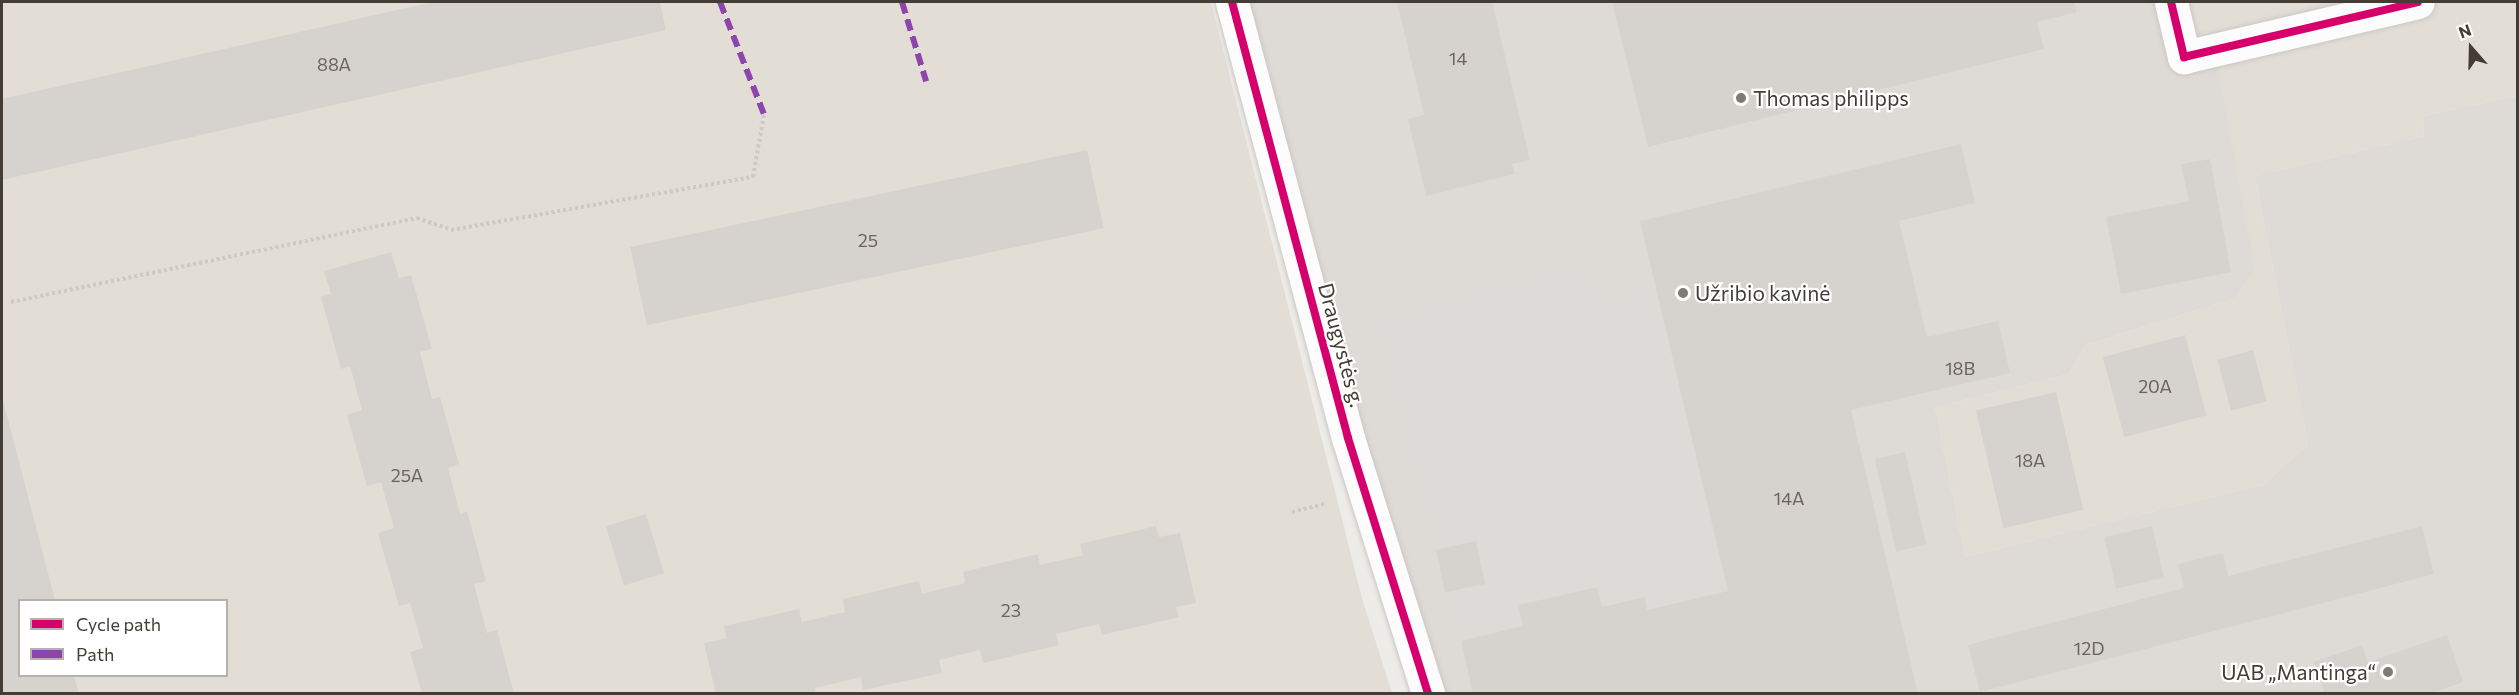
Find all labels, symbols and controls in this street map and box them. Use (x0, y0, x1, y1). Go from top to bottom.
north arrow (2441, 18, 2501, 78)
text: N (2456, 20, 2474, 42)
house number: 14 (1449, 47, 1467, 69)
house number: 88A (317, 53, 351, 75)
place label: Thomas philipps (1753, 85, 1909, 111)
marker: Thomas philipps (1734, 91, 1748, 105)
house number: 25 (858, 229, 878, 251)
street label: Draugystės g. (1313, 280, 1371, 410)
place label: Užribio kavinė (1695, 280, 1830, 306)
marker: Užribio kavinė (1676, 286, 1690, 300)
house number: 18B (1945, 357, 1975, 379)
house number: 20A (2138, 375, 2172, 397)
house number: 18A (2015, 449, 2045, 471)
house number: 25A (391, 464, 423, 486)
house number: 14A (1774, 487, 1804, 509)
legend (18, 599, 228, 677)
house number: 23 (1001, 599, 1021, 621)
text: Cycle path (76, 613, 161, 635)
house number: 12D (2074, 637, 2104, 659)
text: Path (76, 643, 114, 665)
place label: UAB „Mantinga“ (2221, 659, 2376, 685)
marker: UAB „Mantinga“ (2381, 665, 2395, 679)

